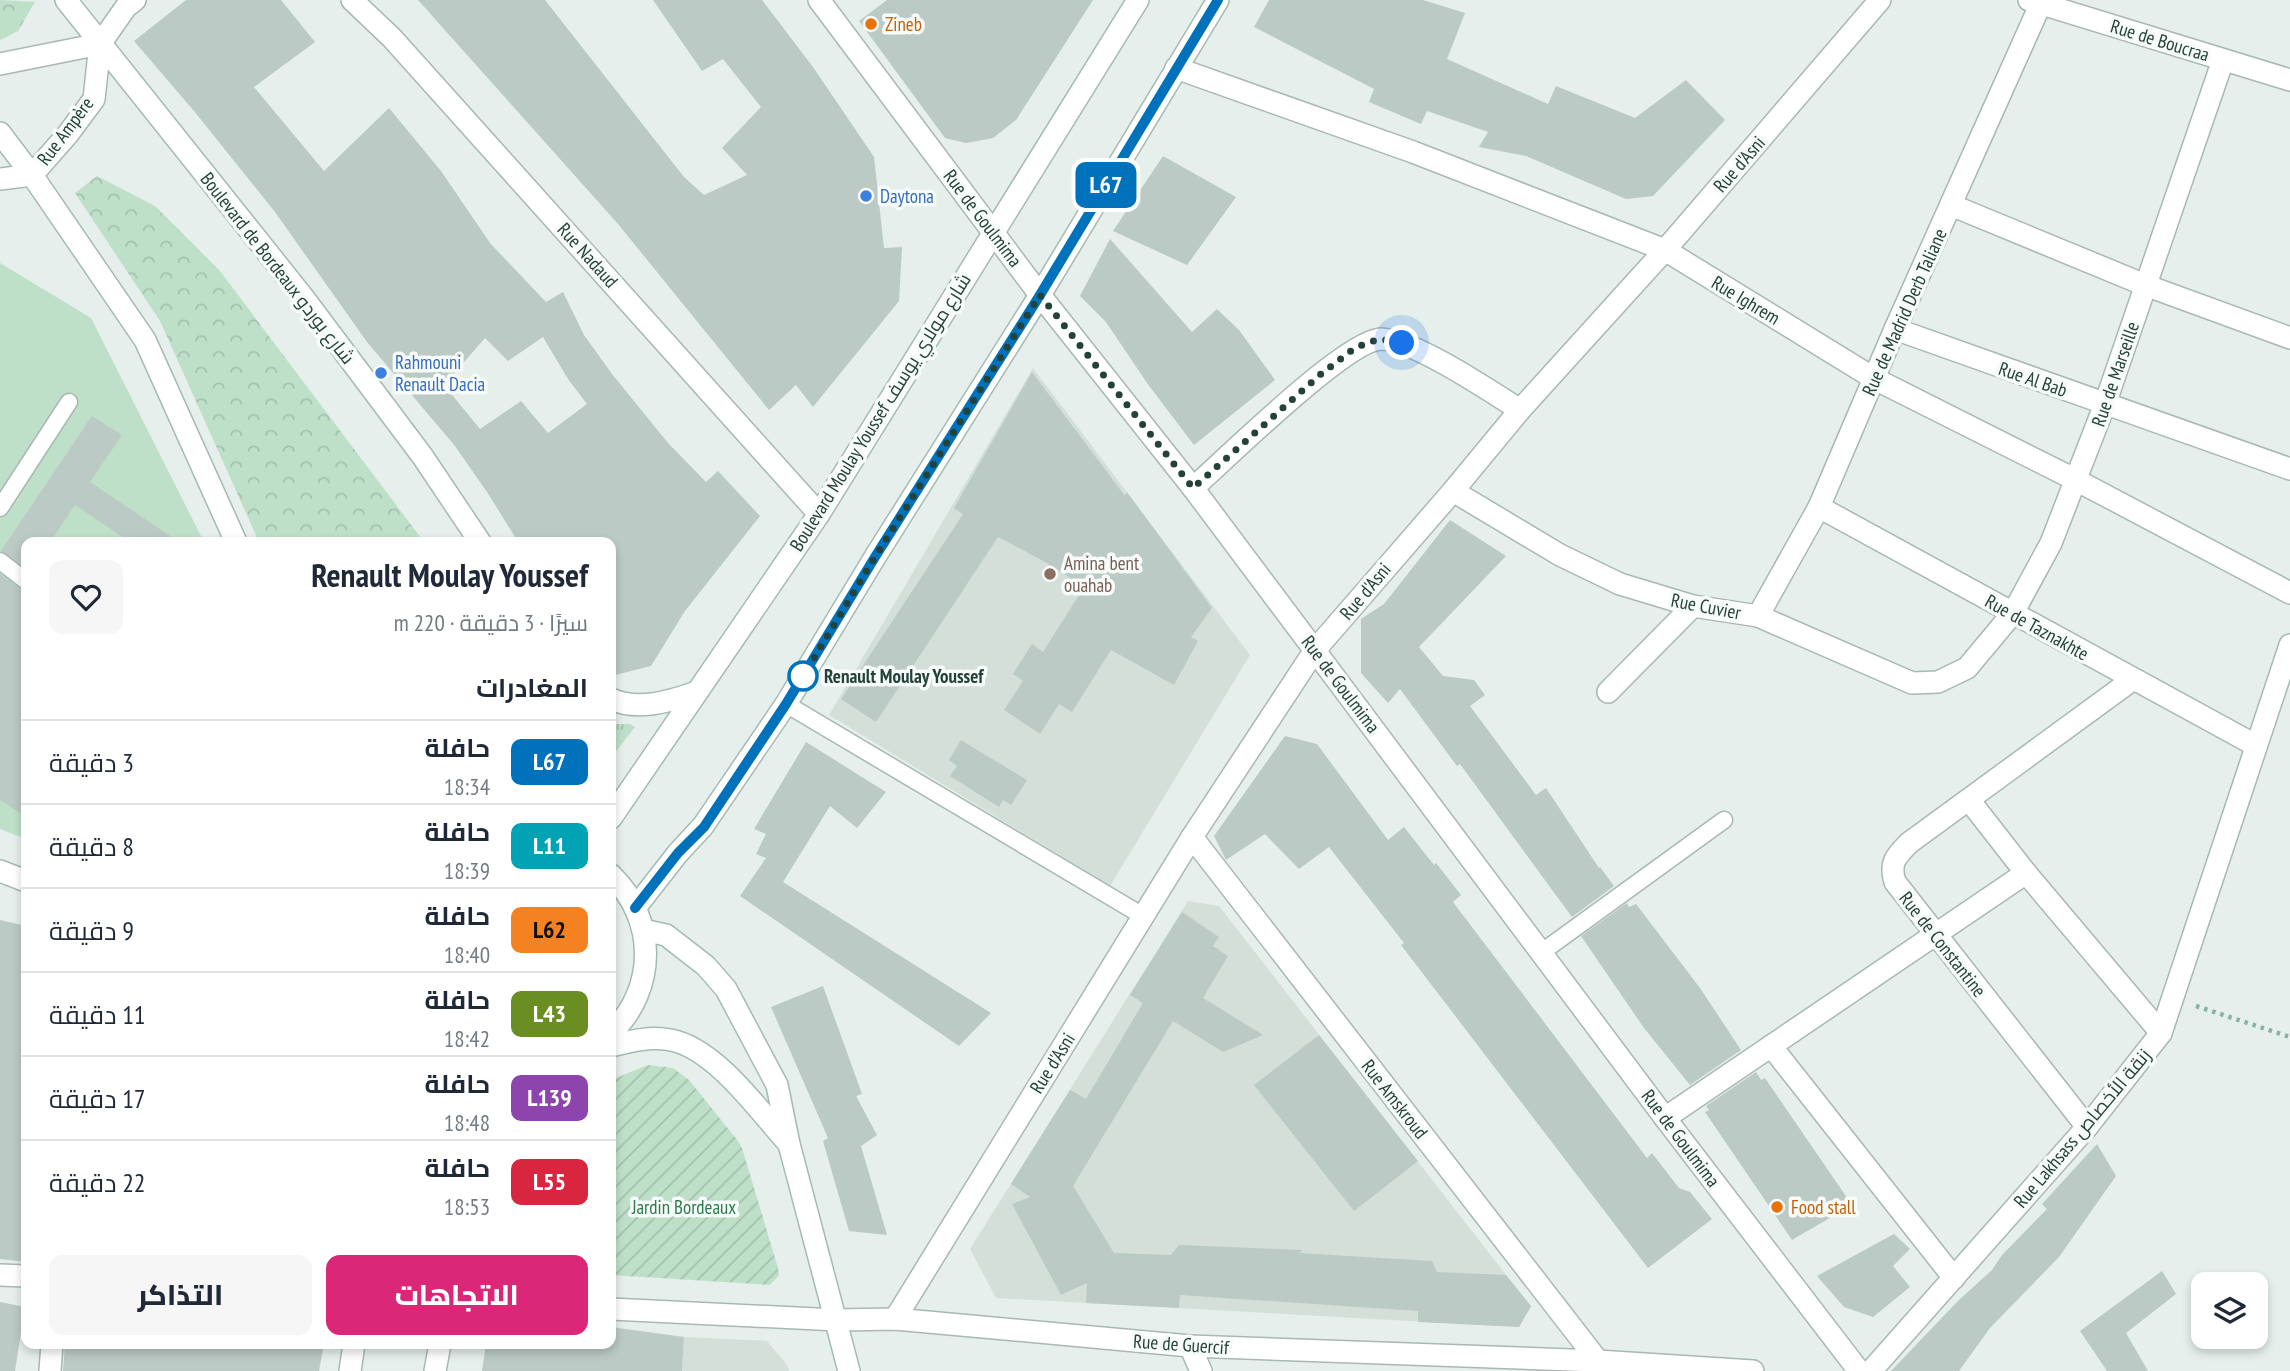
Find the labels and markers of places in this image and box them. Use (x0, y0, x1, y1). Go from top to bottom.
place label: Zineb (885, 12, 922, 36)
marker: Zineb (863, 16, 879, 32)
place label: Daytona (880, 184, 934, 208)
marker: Daytona (858, 188, 874, 204)
place label: Rahmouni Renault Dacia (395, 350, 485, 396)
marker: Rahmouni Renault Dacia (373, 365, 389, 381)
place label: Amina bent ouahab (1064, 551, 1140, 597)
marker: Amina bent ouahab (1042, 566, 1058, 582)
marker: Renault Moulay Youssef (788, 661, 818, 691)
place label: Renault Moulay Youssef (824, 664, 984, 688)
place label: Food stall (1791, 1195, 1856, 1219)
marker: Food stall (1769, 1199, 1785, 1215)

